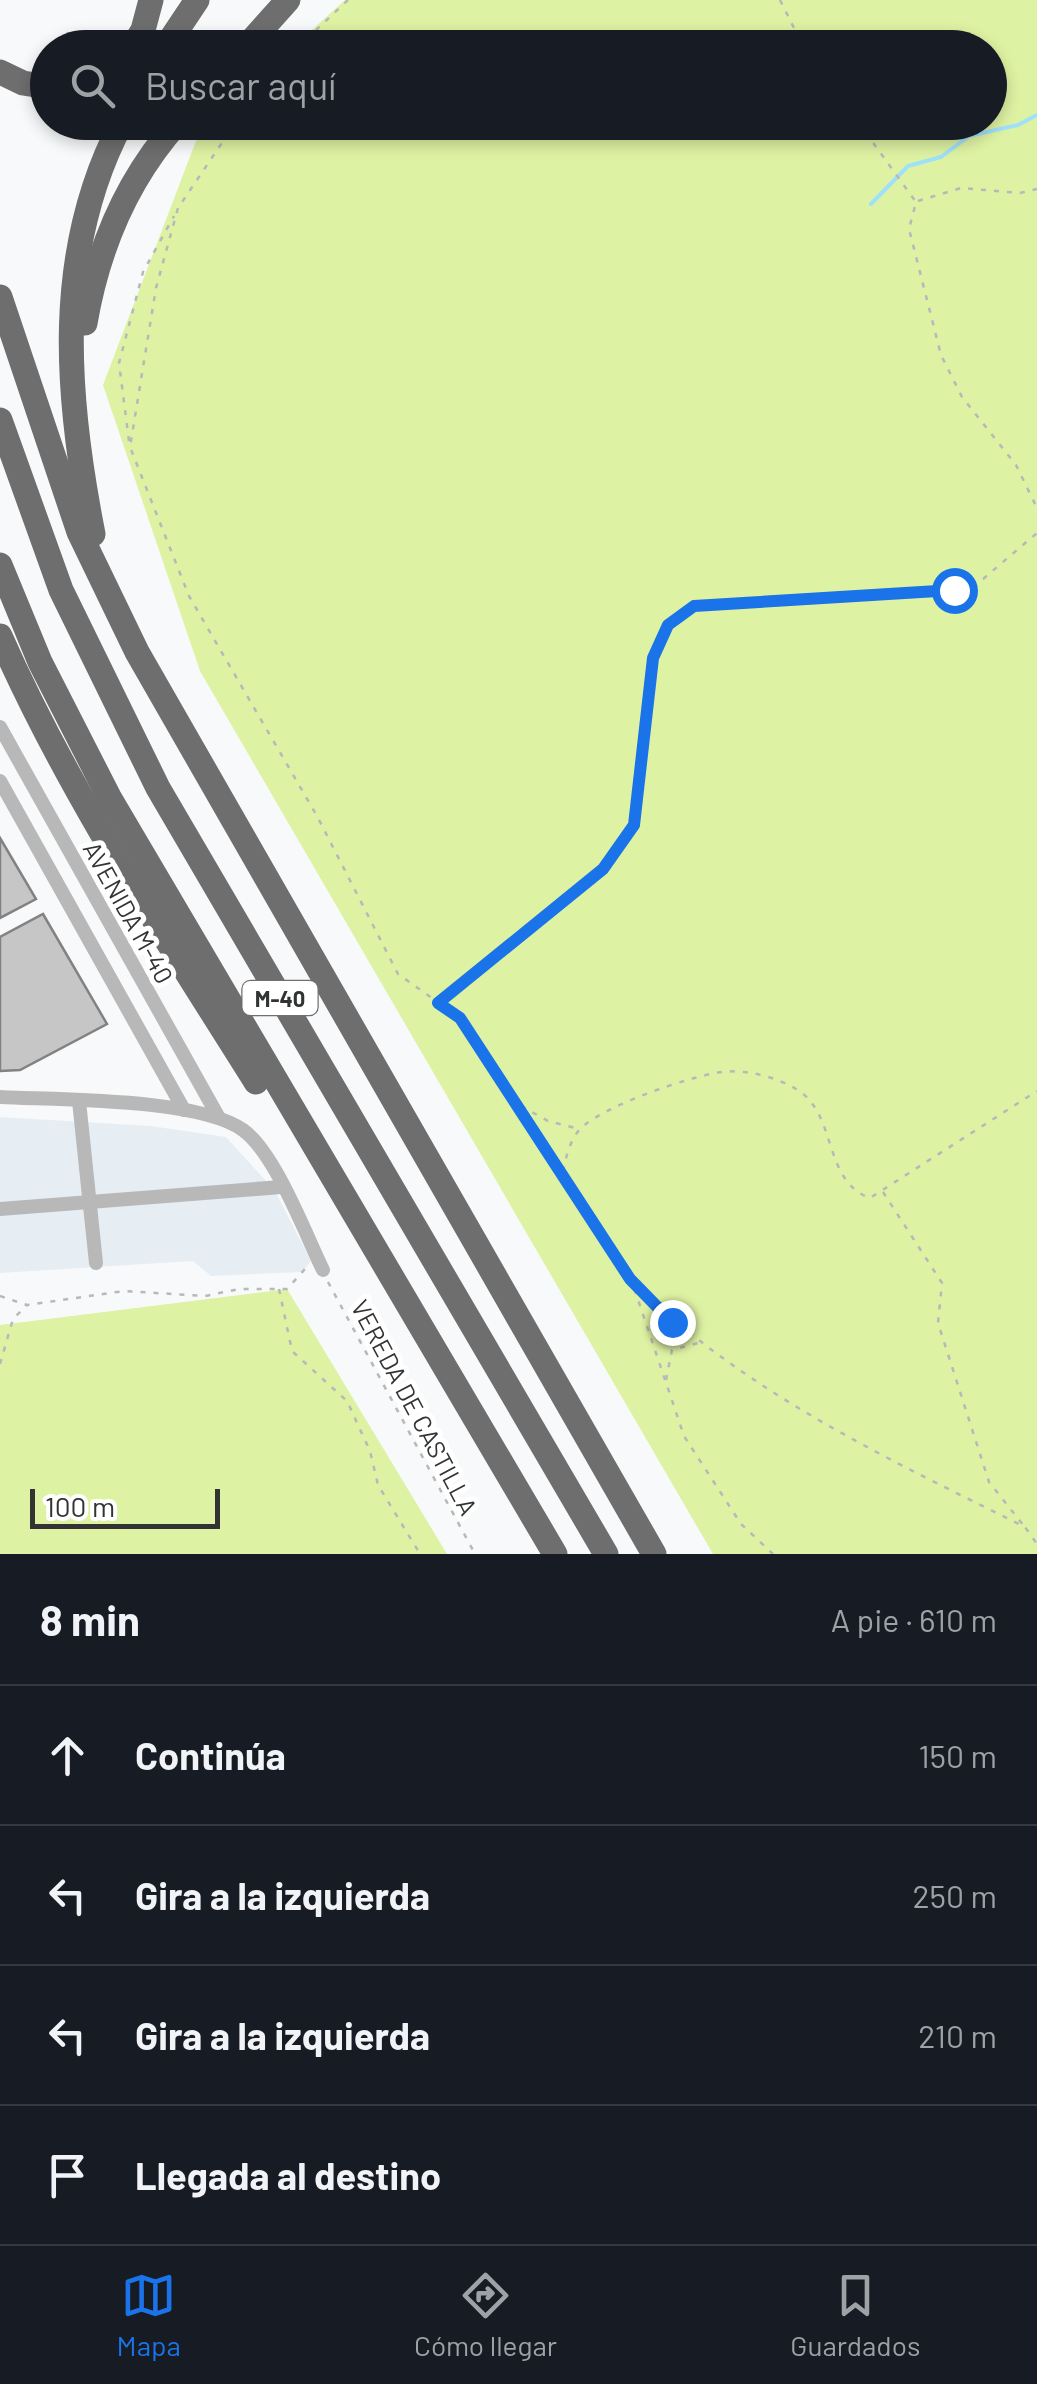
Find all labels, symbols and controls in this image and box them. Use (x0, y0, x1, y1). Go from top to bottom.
search box (30, 30, 1007, 140)
icon: search (65, 58, 120, 113)
text: Buscar aquí (145, 62, 336, 108)
route start (932, 568, 978, 614)
street label: AVENIDA M-40 (78, 836, 180, 988)
road number: M-40 (242, 981, 318, 1015)
street label: VEREDA DE CASTILLA (346, 1294, 484, 1520)
route end (650, 1300, 696, 1346)
scale bar (30, 1484, 220, 1528)
text: 100 m (45, 1489, 115, 1523)
text: 8 min (40, 1594, 140, 1644)
text: A pie · 610 m (831, 1600, 997, 1638)
icon: ahead (40, 1728, 95, 1783)
text: Continúa (135, 1732, 286, 1778)
text: 150 m (918, 1736, 997, 1774)
icon: left (40, 1868, 95, 1923)
text: Gira a la izquierda (135, 1872, 430, 1918)
text: 250 m (912, 1876, 997, 1914)
icon: left (40, 2008, 95, 2063)
text: Gira a la izquierda (135, 2012, 430, 2058)
text: 210 m (918, 2016, 997, 2054)
icon: arrive (40, 2148, 95, 2203)
text: Llegada al destino (135, 2152, 441, 2198)
tab: Mapa (117, 2268, 181, 2362)
tab: Cómo llegar (414, 2268, 557, 2362)
tab: Guardados (790, 2268, 920, 2362)

